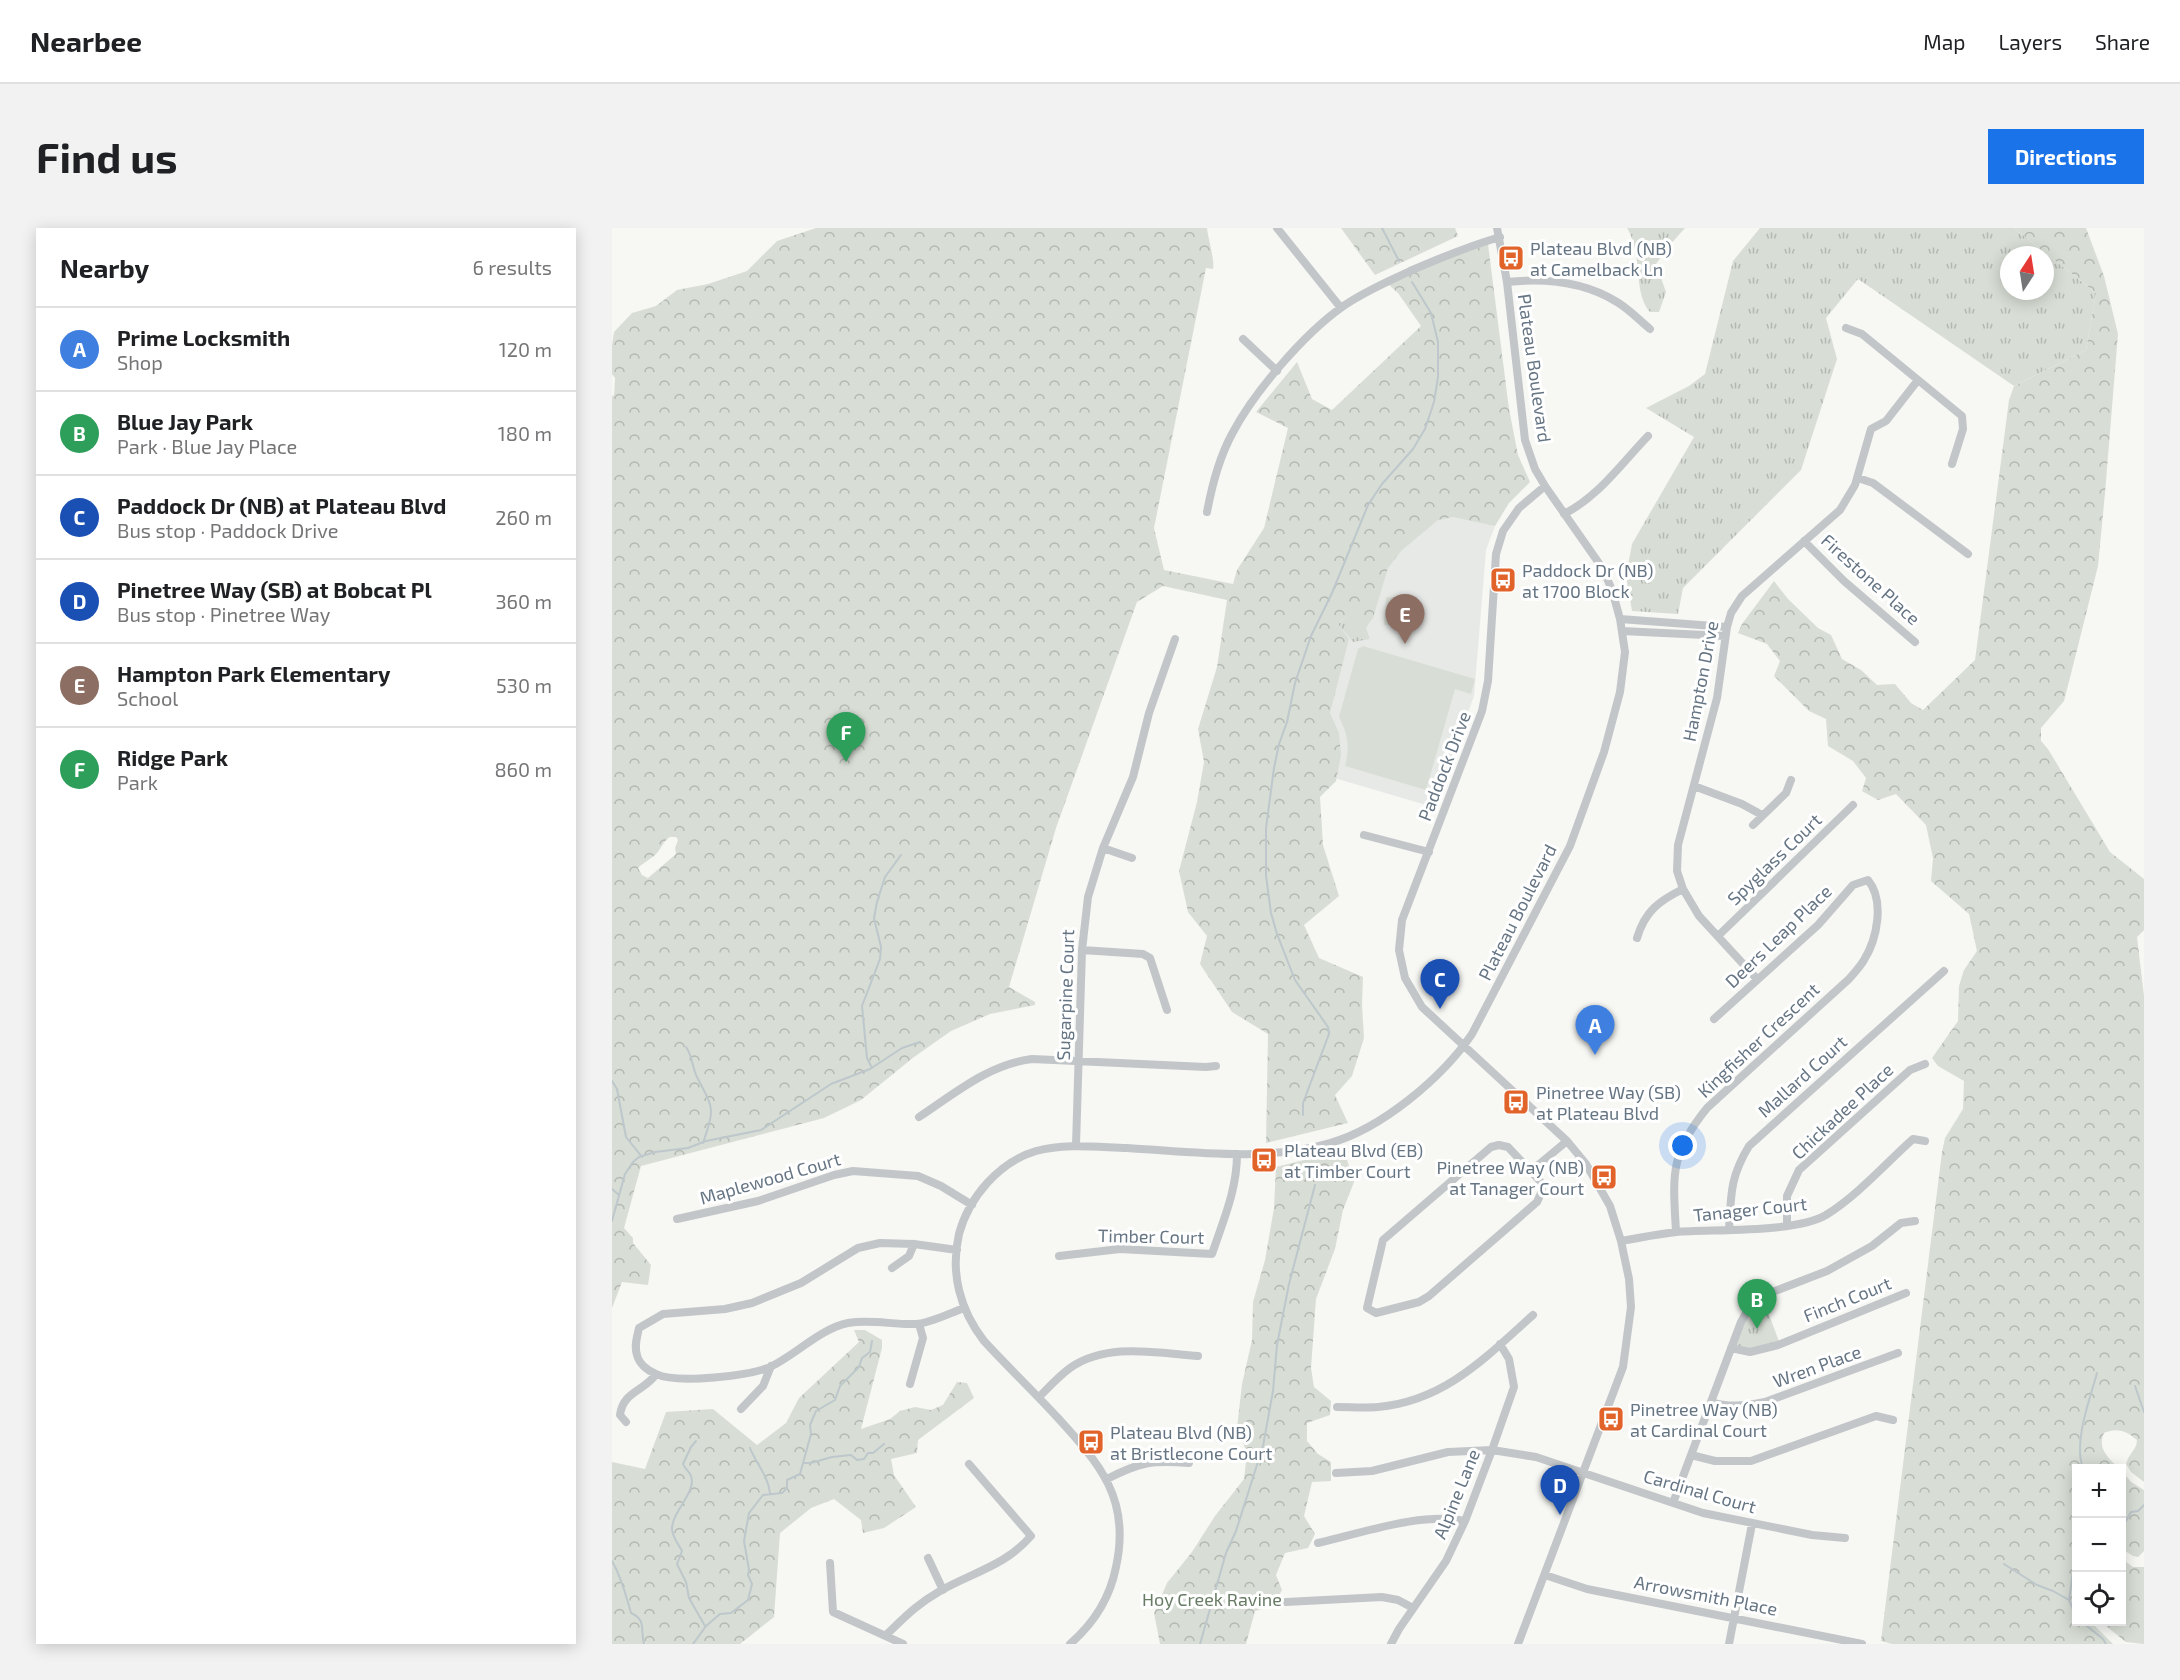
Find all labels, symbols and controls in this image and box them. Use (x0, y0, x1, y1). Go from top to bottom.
text: Nearbee (30, 24, 142, 58)
text: Map (1923, 29, 1965, 54)
text: Layers (1998, 29, 2062, 54)
text: Share (2095, 29, 2150, 54)
button: Directions (1988, 129, 2144, 184)
text: Find us (36, 131, 178, 181)
place label: Plateau Blvd (NB) at Camelback Ln (1530, 237, 1672, 280)
bus stop icon: Plateau Blvd (NB) at Camelback Ln (1496, 243, 1526, 273)
north arrow (2000, 246, 2054, 300)
text: Nearby (60, 252, 149, 283)
text: 6 results (472, 255, 552, 279)
street label: Plateau Boulevard (1514, 292, 1556, 444)
text: Prime Locksmith (117, 324, 290, 350)
text: A (73, 337, 86, 361)
text: 120 m (499, 337, 552, 361)
text: Shop (117, 350, 163, 374)
text: Blue Jay Park (117, 408, 253, 434)
text: B (73, 421, 86, 445)
text: 180 m (498, 421, 552, 445)
text: Park · Blue Jay Place (117, 434, 297, 458)
text: Paddock Dr (NB) at Plateau Blvd (117, 492, 446, 518)
text: C (74, 505, 85, 529)
text: 260 m (495, 505, 552, 529)
text: Bus stop · Paddock Drive (117, 518, 338, 542)
street label: Firestone Place (1817, 529, 1925, 629)
place label: Paddock Dr (NB) at 1700 Block (1522, 559, 1653, 602)
bus stop icon: Paddock Dr (NB) at 1700 Block (1488, 565, 1518, 595)
text: Pinetree Way (SB) at Bobcat Pl (117, 576, 432, 602)
text: D (73, 589, 86, 613)
text: 360 m (495, 589, 552, 613)
pin: E (1386, 594, 1424, 644)
text: Bus stop · Pinetree Way (117, 602, 330, 626)
street label: Hampton Drive (1678, 619, 1722, 743)
text: Hampton Park Elementary (117, 660, 390, 686)
text: E (74, 673, 85, 697)
text: 530 m (496, 673, 552, 697)
text: School (117, 686, 178, 710)
street label: Paddock Drive (1413, 708, 1475, 824)
pin: F (826, 712, 866, 762)
text: Ridge Park (117, 744, 228, 770)
text: F (74, 757, 85, 781)
text: 860 m (494, 757, 552, 781)
text: Park (117, 770, 158, 794)
street label: Spyglass Court (1722, 809, 1826, 909)
street label: Plateau Boulevard (1473, 840, 1561, 984)
street label: Deers Leap Place (1720, 880, 1836, 992)
street label: Sugarpine Court (1052, 929, 1078, 1061)
pin: C (1420, 960, 1460, 1009)
street label: Kingfisher Crescent (1693, 978, 1824, 1102)
pin: A (1576, 1006, 1614, 1055)
street label: Mallard Court (1753, 1030, 1851, 1122)
street label: Chickadee Place (1787, 1058, 1897, 1164)
place label: Pinetree Way (SB) at Plateau Blvd (1536, 1081, 1681, 1124)
bus stop icon: Pinetree Way (SB) at Plateau Blvd (1501, 1087, 1531, 1117)
your location (1668, 1131, 1697, 1160)
place label: Plateau Blvd (EB) at Timber Court (1284, 1139, 1423, 1182)
bus stop icon: Plateau Blvd (EB) at Timber Court (1249, 1145, 1279, 1175)
street label: Maplewood Court (697, 1147, 843, 1209)
place label: Pinetree Way (NB) at Tanager Court (1436, 1156, 1584, 1199)
bus stop icon: Pinetree Way (NB) at Tanager Court (1589, 1162, 1619, 1192)
street label: Tanager Court (1692, 1192, 1808, 1226)
street label: Timber Court (1098, 1224, 1204, 1248)
street label: Finch Court (1800, 1271, 1894, 1327)
pin: B (1738, 1280, 1776, 1329)
street label: Wren Place (1770, 1340, 1864, 1392)
place label: Pinetree Way (NB) at Cardinal Court (1630, 1398, 1778, 1441)
bus stop icon: Pinetree Way (NB) at Cardinal Court (1596, 1404, 1626, 1434)
place label: Plateau Blvd (NB) at Bristlecone Court (1110, 1421, 1273, 1464)
bus stop icon: Plateau Blvd (NB) at Bristlecone Court (1076, 1427, 1106, 1457)
street label: Alpine Lane (1428, 1446, 1484, 1542)
street label: Cardinal Court (1641, 1464, 1759, 1518)
map controls (2072, 1464, 2126, 1626)
button: + (2072, 1464, 2126, 1518)
pin: D (1540, 1466, 1580, 1515)
button: − (2072, 1518, 2126, 1572)
street label: Arrowsmith Place (1633, 1570, 1779, 1620)
button: locate (2072, 1572, 2126, 1626)
park label: Hoy Creek Ravine (1142, 1588, 1282, 1610)

